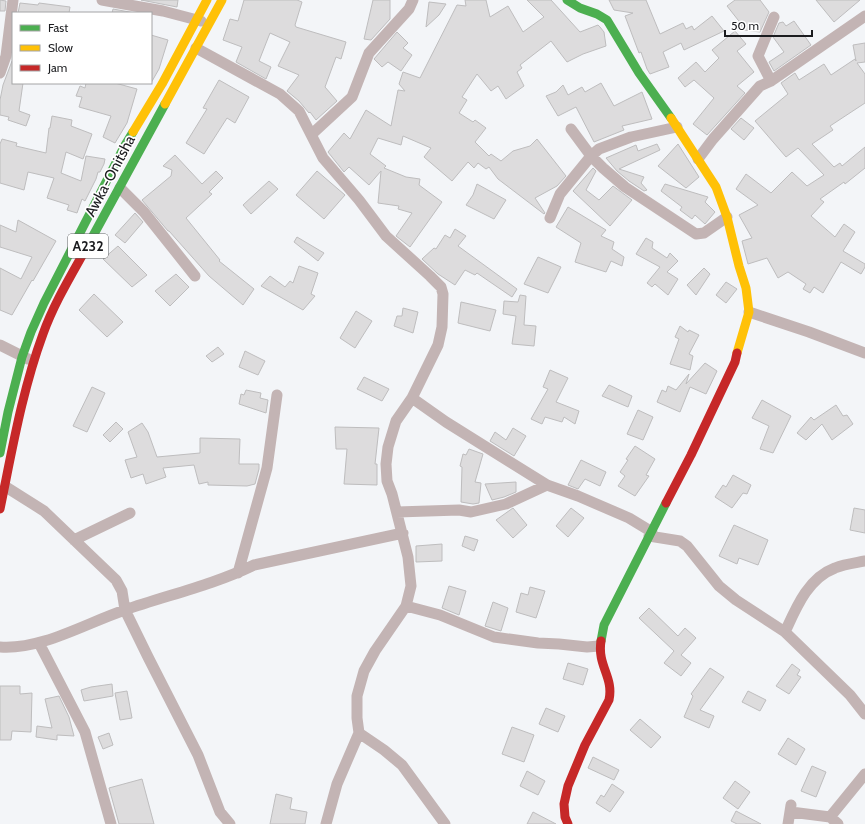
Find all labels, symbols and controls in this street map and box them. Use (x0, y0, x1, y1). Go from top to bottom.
legend (12, 12, 152, 84)
scale bar (725, 12, 812, 38)
text: 50 m (731, 18, 759, 33)
text: Fast (48, 20, 68, 35)
text: Slow (48, 40, 73, 55)
text: Jam (47, 60, 67, 75)
street label: Awka-Onitsha (81, 132, 139, 220)
road number: A232 (68, 234, 108, 258)

